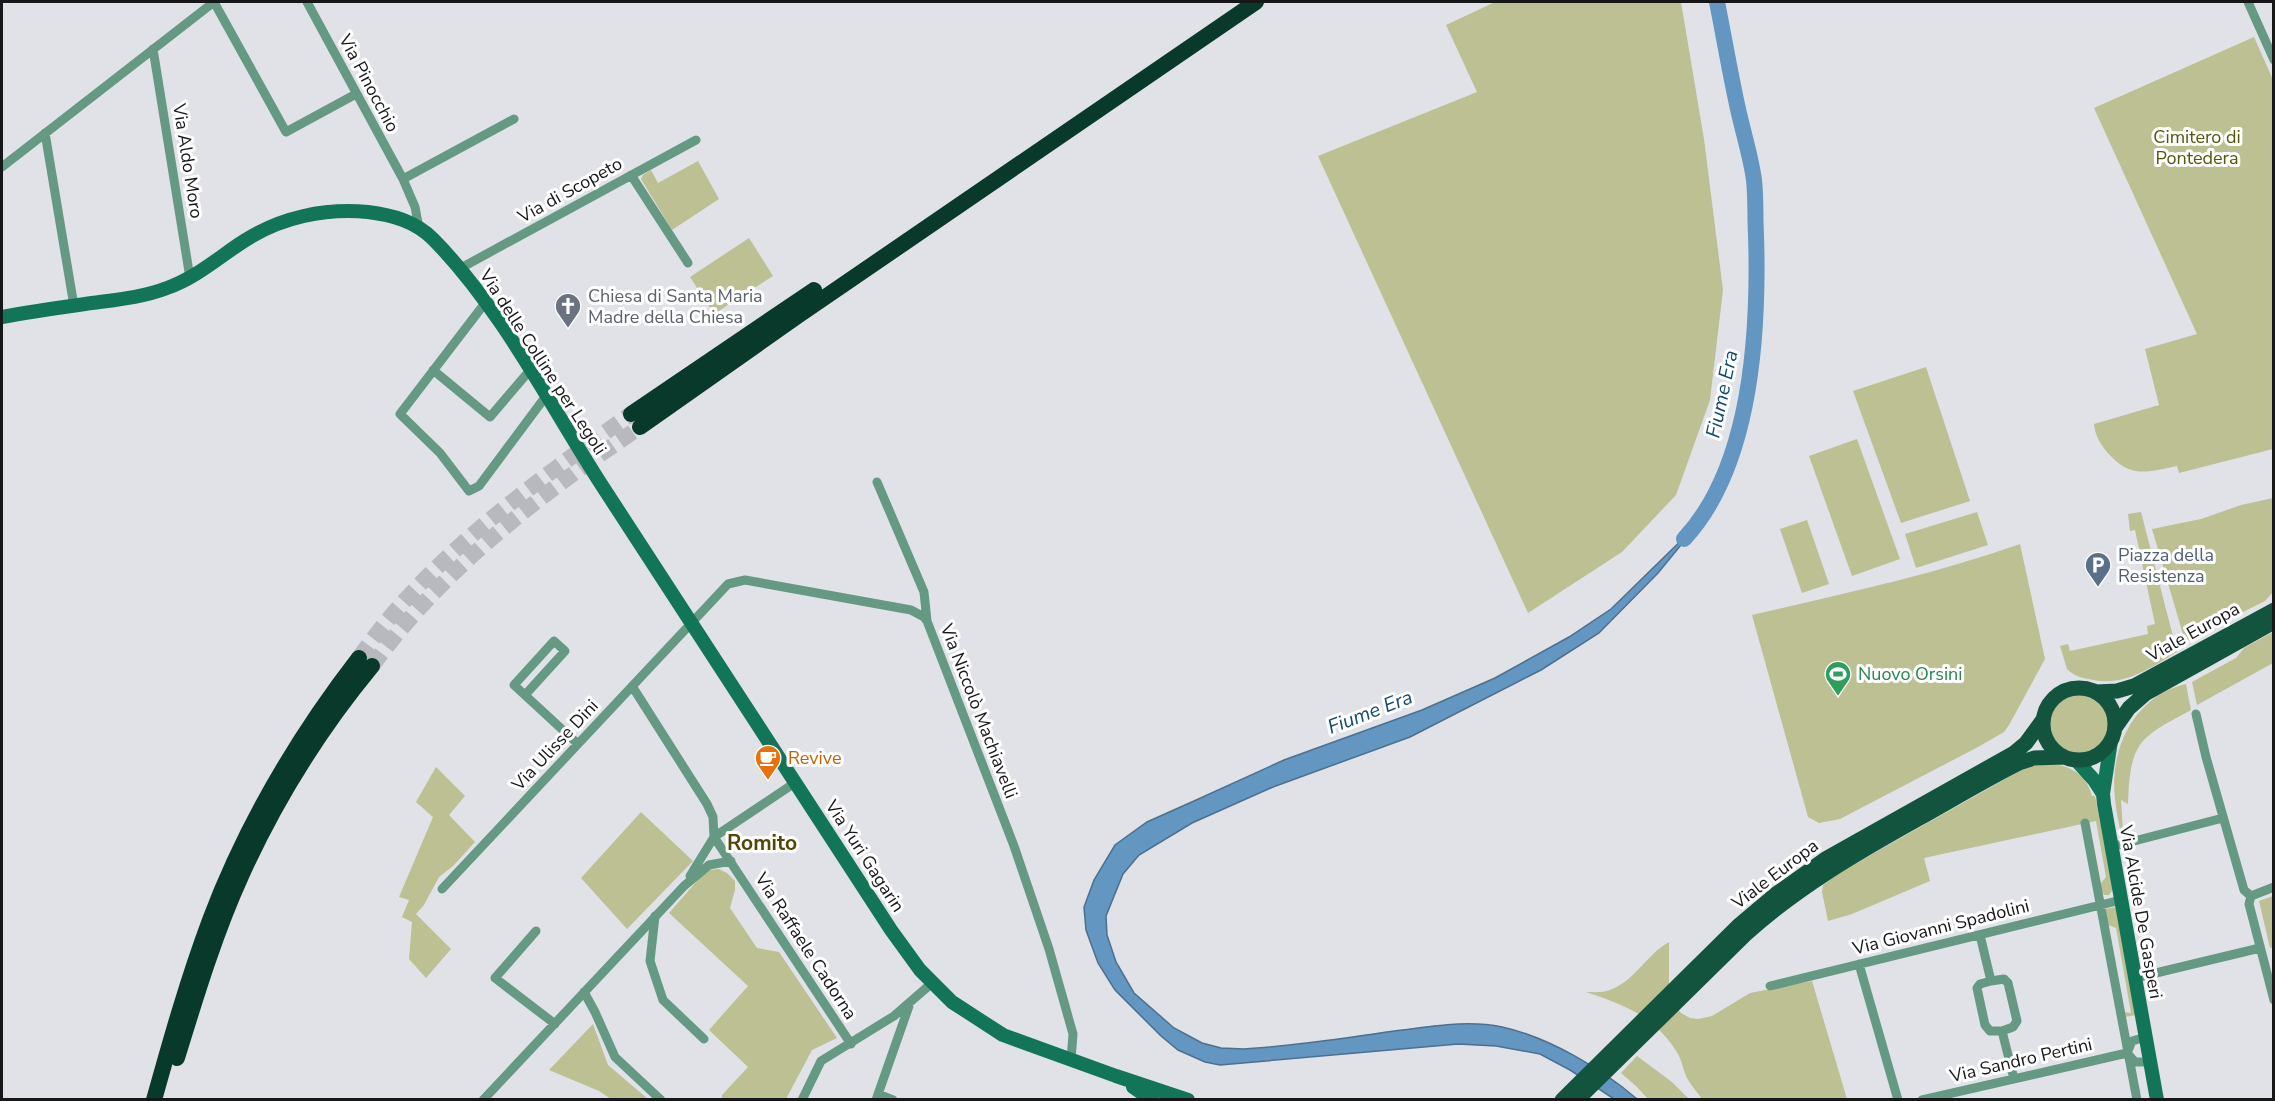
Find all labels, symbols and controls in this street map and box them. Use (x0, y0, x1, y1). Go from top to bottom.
street label: Via Pinocchio (333, 29, 405, 136)
street label: Via Aldo Moro (167, 101, 209, 220)
park label: Cimitero di Pontedera (2153, 125, 2241, 170)
street label: Via di Scopeto (513, 151, 626, 229)
street label: Via delle Colline per Legoli (473, 264, 612, 459)
place label: Chiesa di Santa Maria Madre della Chiesa (588, 284, 763, 329)
church icon: Chiesa di Santa Maria Madre della Chiesa (553, 291, 583, 329)
water label: Fiume Era (1700, 348, 1744, 440)
place label: Piazza della Resistenza (2118, 543, 2214, 588)
parking icon: Piazza della Resistenza (2083, 550, 2113, 588)
street label: Viale Europa (2141, 597, 2244, 668)
street label: Via Niccolò Machiavelli (934, 619, 1023, 802)
sports icon: Nuovo Orsini (1823, 659, 1853, 697)
place label: Nuovo Orsini (1858, 662, 1962, 686)
water label: Fiume Era (1324, 683, 1416, 741)
street label: Via Ulisse Dini (506, 694, 604, 797)
cafe icon: Revive (753, 743, 783, 781)
place label: Revive (788, 746, 841, 770)
street label: Via Yuri Gagarin (819, 795, 910, 917)
street label: Via Alcide De Gasperi (2114, 822, 2168, 1001)
district label: Romito (727, 829, 797, 857)
street label: Viale Europa (1726, 834, 1823, 915)
street label: Via Raffaele Cadorna (749, 867, 863, 1024)
street label: Via Giovanni Spadolini (1849, 893, 2032, 961)
street label: Via Sandro Pertini (1946, 1032, 2095, 1088)

